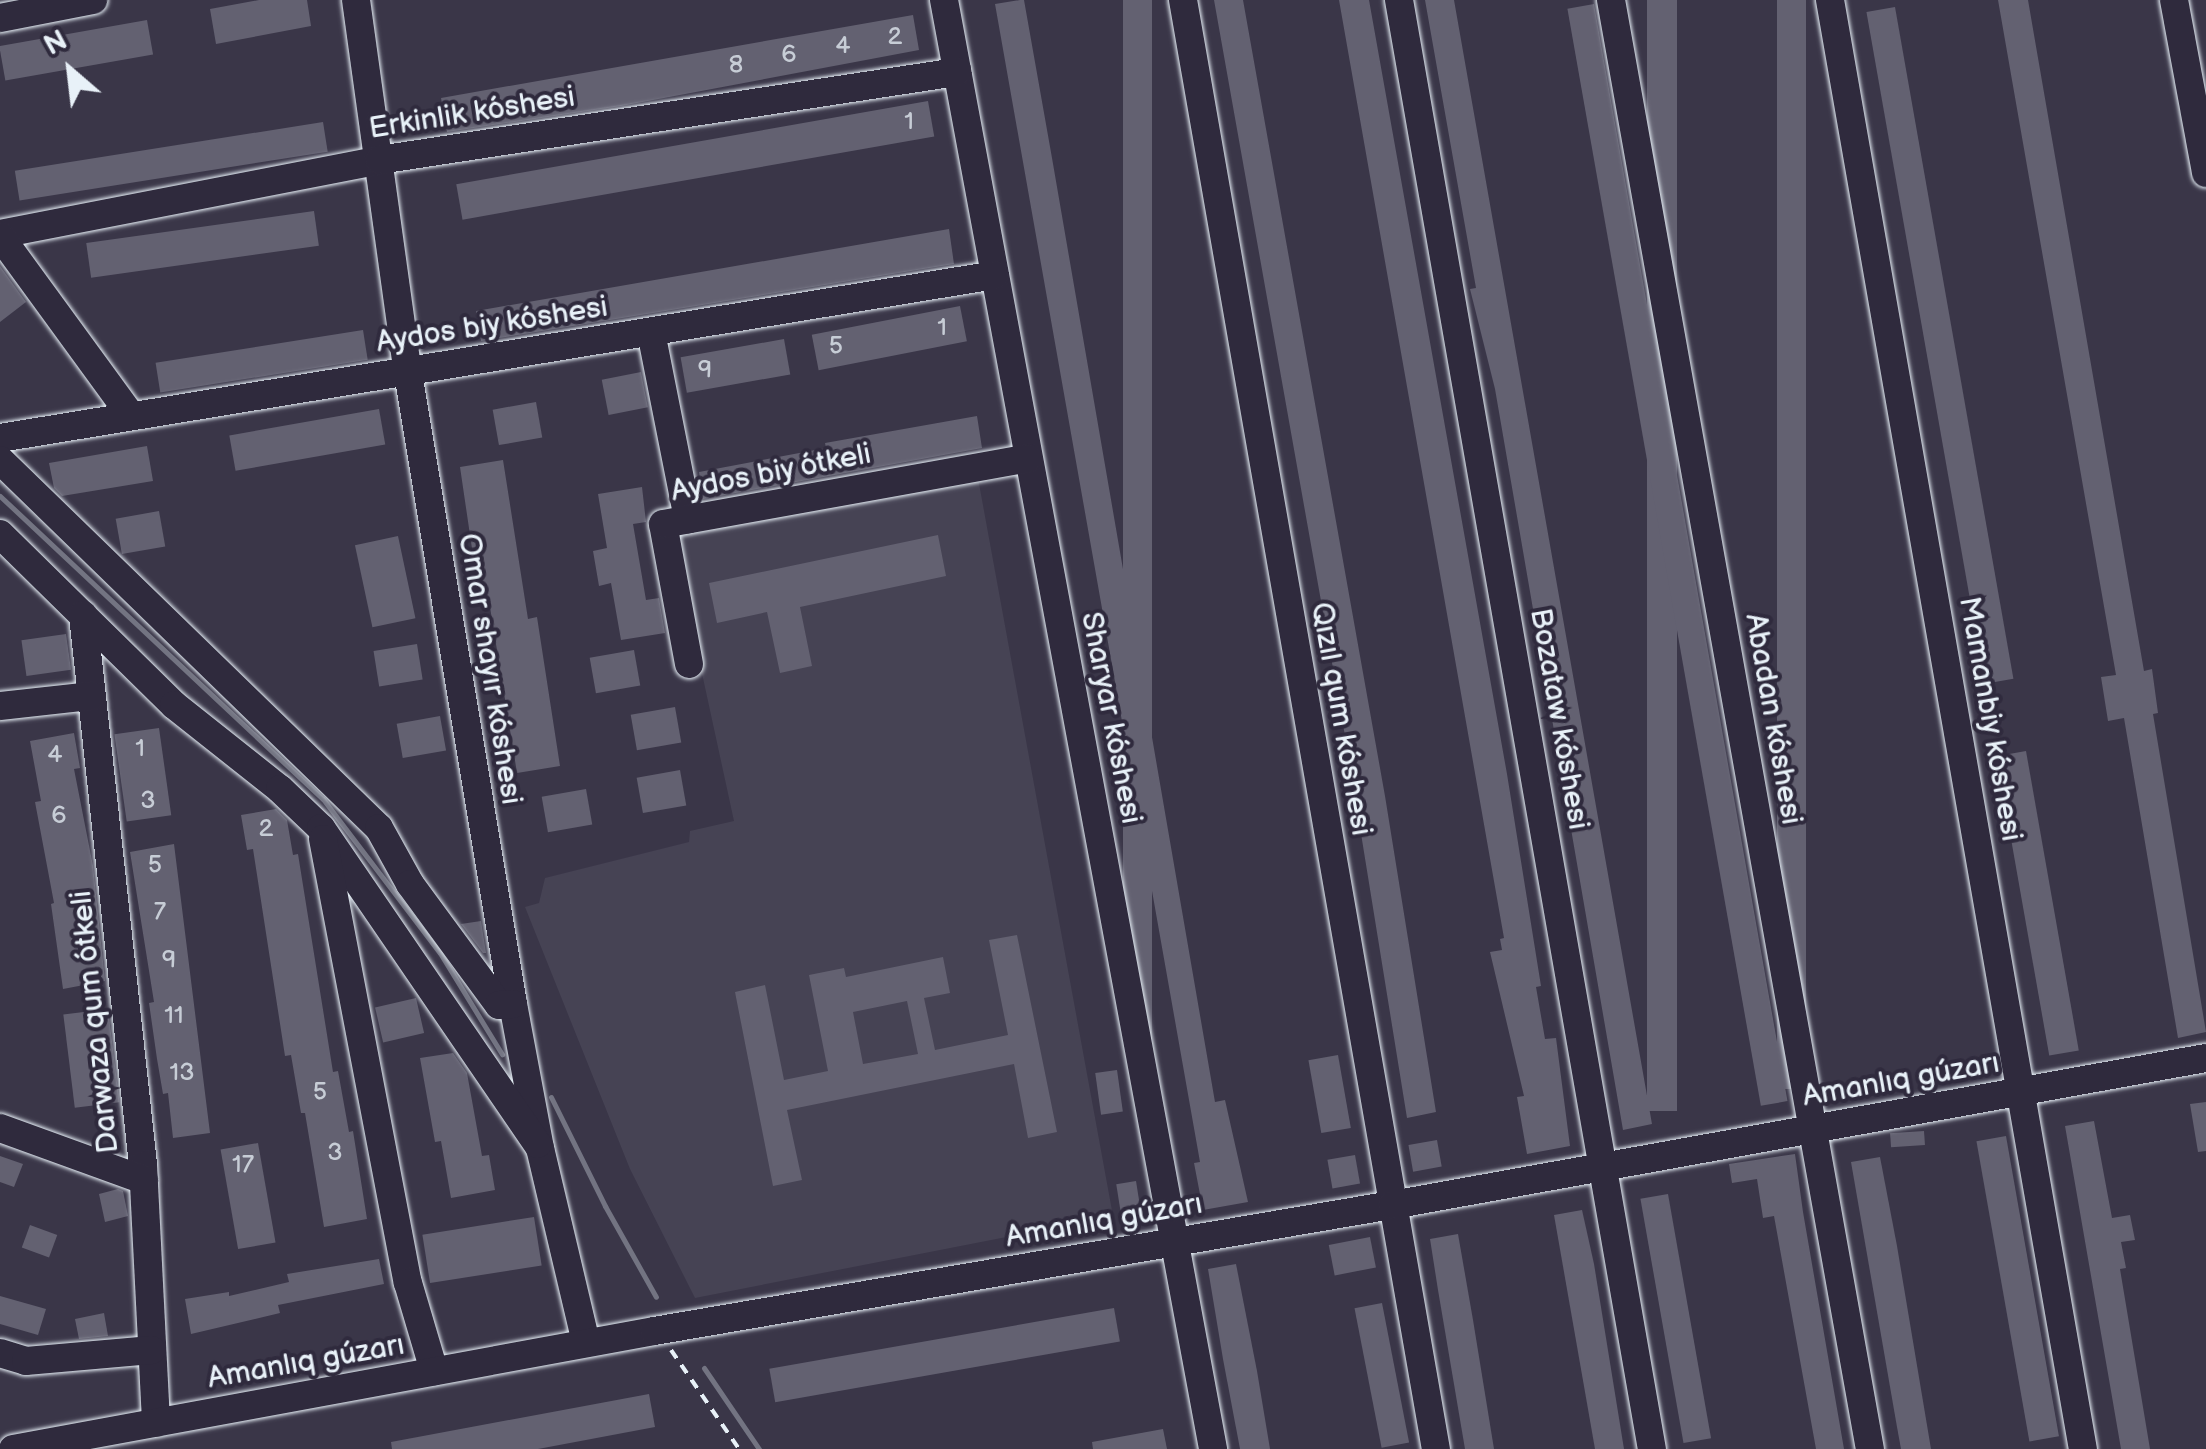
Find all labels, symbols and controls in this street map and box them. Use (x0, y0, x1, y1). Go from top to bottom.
north arrow (20, 20, 120, 120)
house number: 2 (888, 22, 902, 52)
text: N (39, 24, 73, 63)
house number: 4 (835, 31, 851, 61)
house number: 6 (781, 40, 797, 70)
house number: 8 (729, 50, 743, 80)
street label: Erkinlik kóshesi (366, 79, 578, 147)
house number: 1 (904, 107, 914, 137)
street label: Aydos biy kóshesi (373, 289, 611, 361)
house number: 1 (937, 313, 947, 343)
house number: 5 (829, 331, 843, 361)
house number: 9 (698, 355, 712, 385)
street label: Aydos biy ótkeli (667, 436, 875, 510)
street label: Omar shayır kóshesi (451, 531, 529, 807)
street label: Mamanbiy kóshesi (1951, 593, 2029, 845)
street label: Qızıl qum kóshesi (1303, 600, 1379, 838)
street label: Bozataw kóshesi (1522, 605, 1596, 833)
street label: Sharyar kóshesi (1073, 609, 1149, 827)
street label: Abadan kóshesi (1737, 611, 1809, 827)
house number: 1 (135, 734, 145, 764)
house number: 4 (47, 740, 63, 770)
house number: 3 (140, 786, 156, 816)
house number: 6 (51, 801, 67, 831)
house number: 2 (259, 814, 273, 844)
house number: 5 (148, 850, 162, 880)
street label: Darwaza qum ótkeli (63, 889, 127, 1155)
house number: 7 (154, 897, 166, 927)
house number: 9 (162, 945, 176, 975)
house number: 11 (164, 1001, 184, 1031)
street label: Amanlıq gúzarı (1800, 1045, 2002, 1115)
house number: 13 (169, 1058, 195, 1088)
house number: 5 (313, 1077, 327, 1107)
house number: 3 (327, 1138, 343, 1168)
house number: 17 (232, 1150, 254, 1180)
street label: Amanlıq gúzarı (1003, 1186, 1205, 1256)
street label: Amanlıq gúzarı (205, 1327, 407, 1397)

